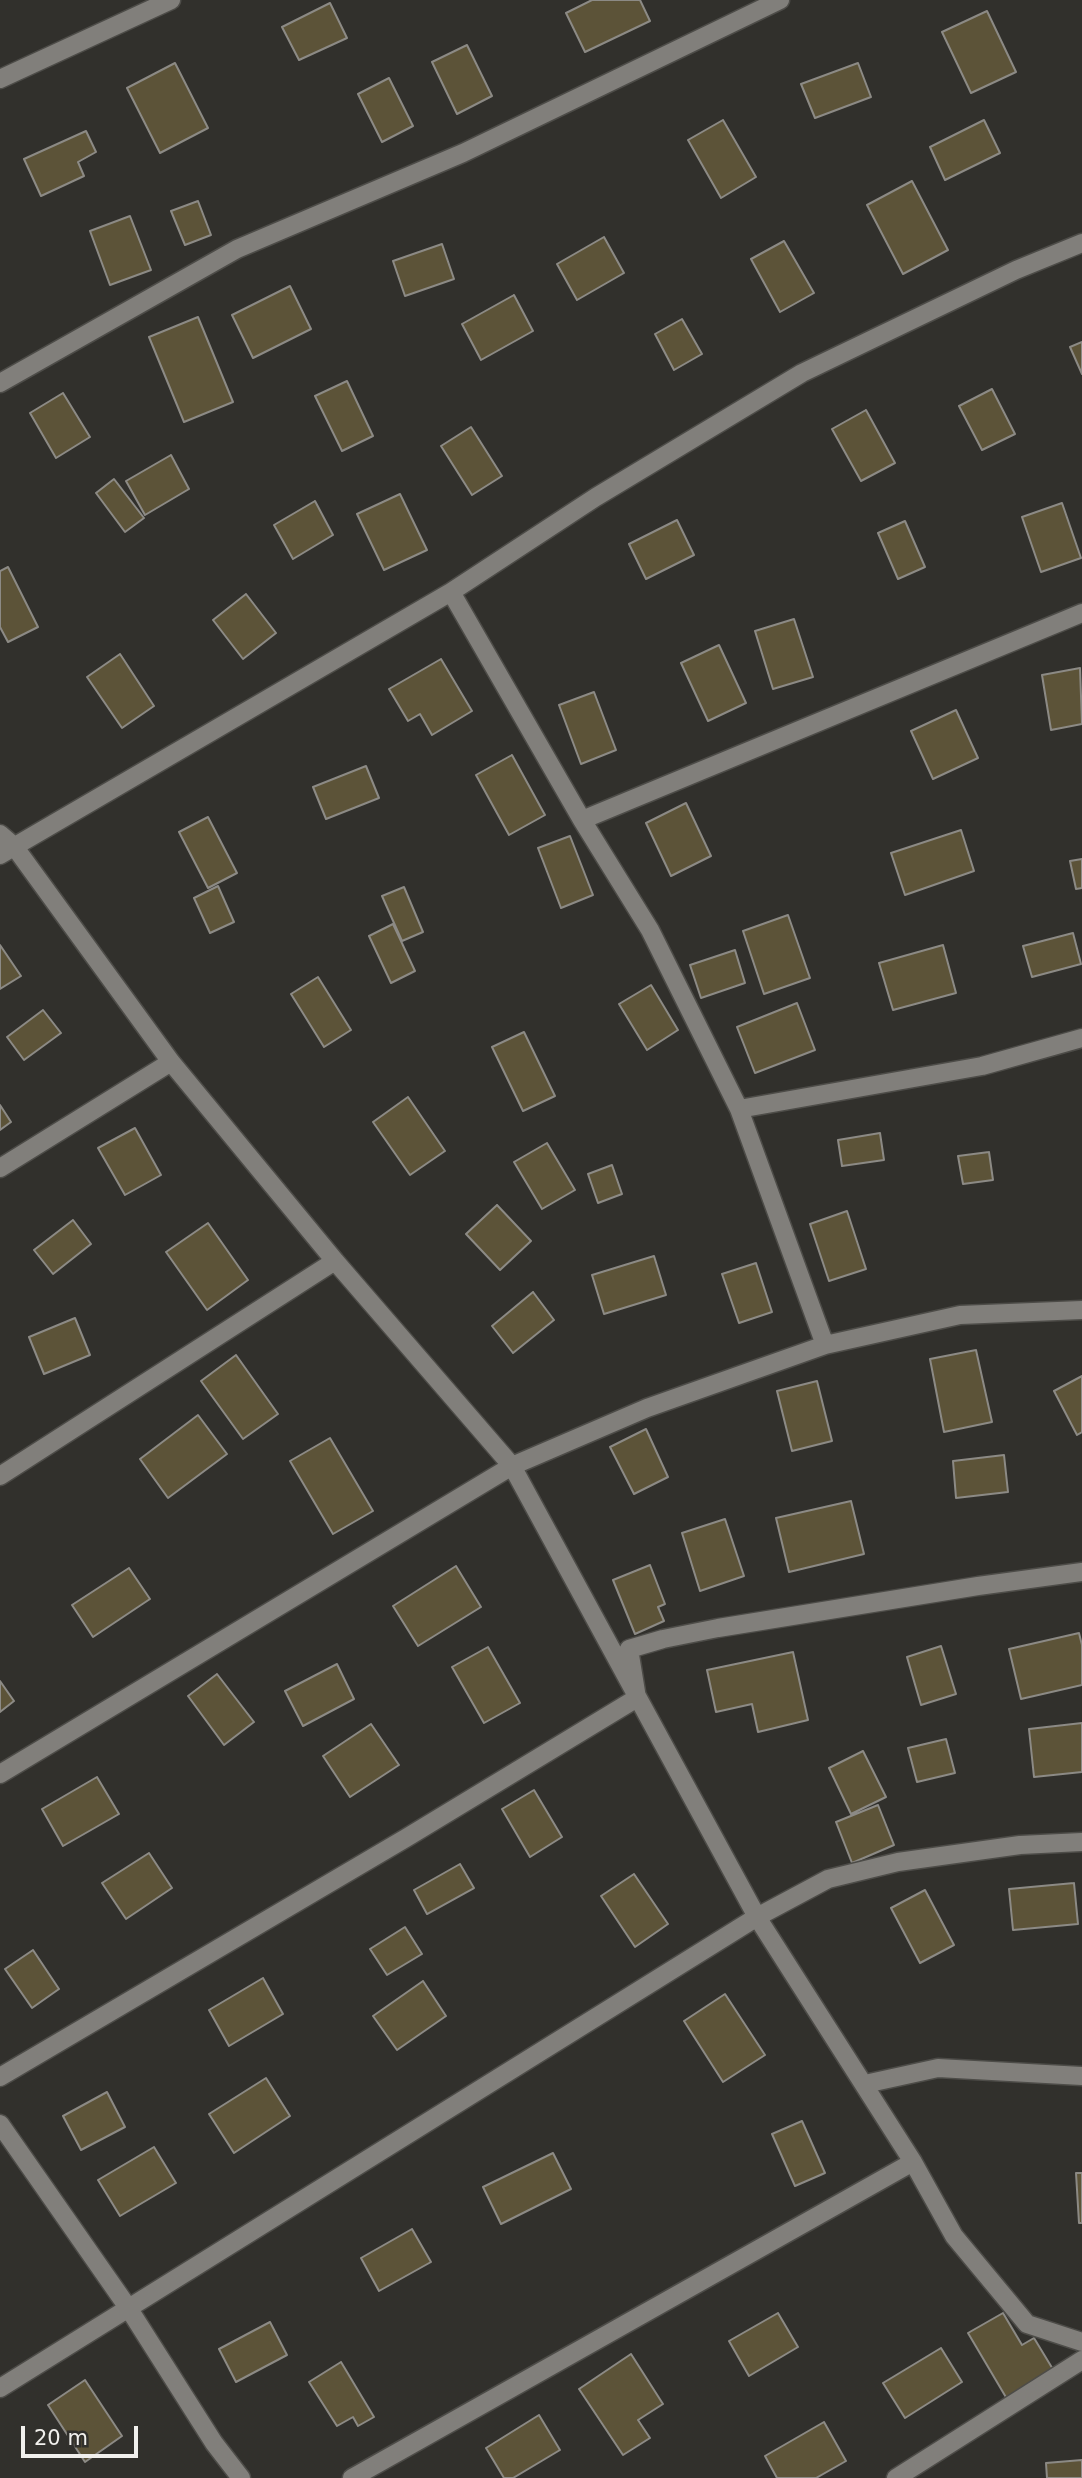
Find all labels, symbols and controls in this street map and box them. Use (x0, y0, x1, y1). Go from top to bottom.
scale bar (24, 2412, 142, 2456)
text: 20 m (34, 2426, 88, 2450)

